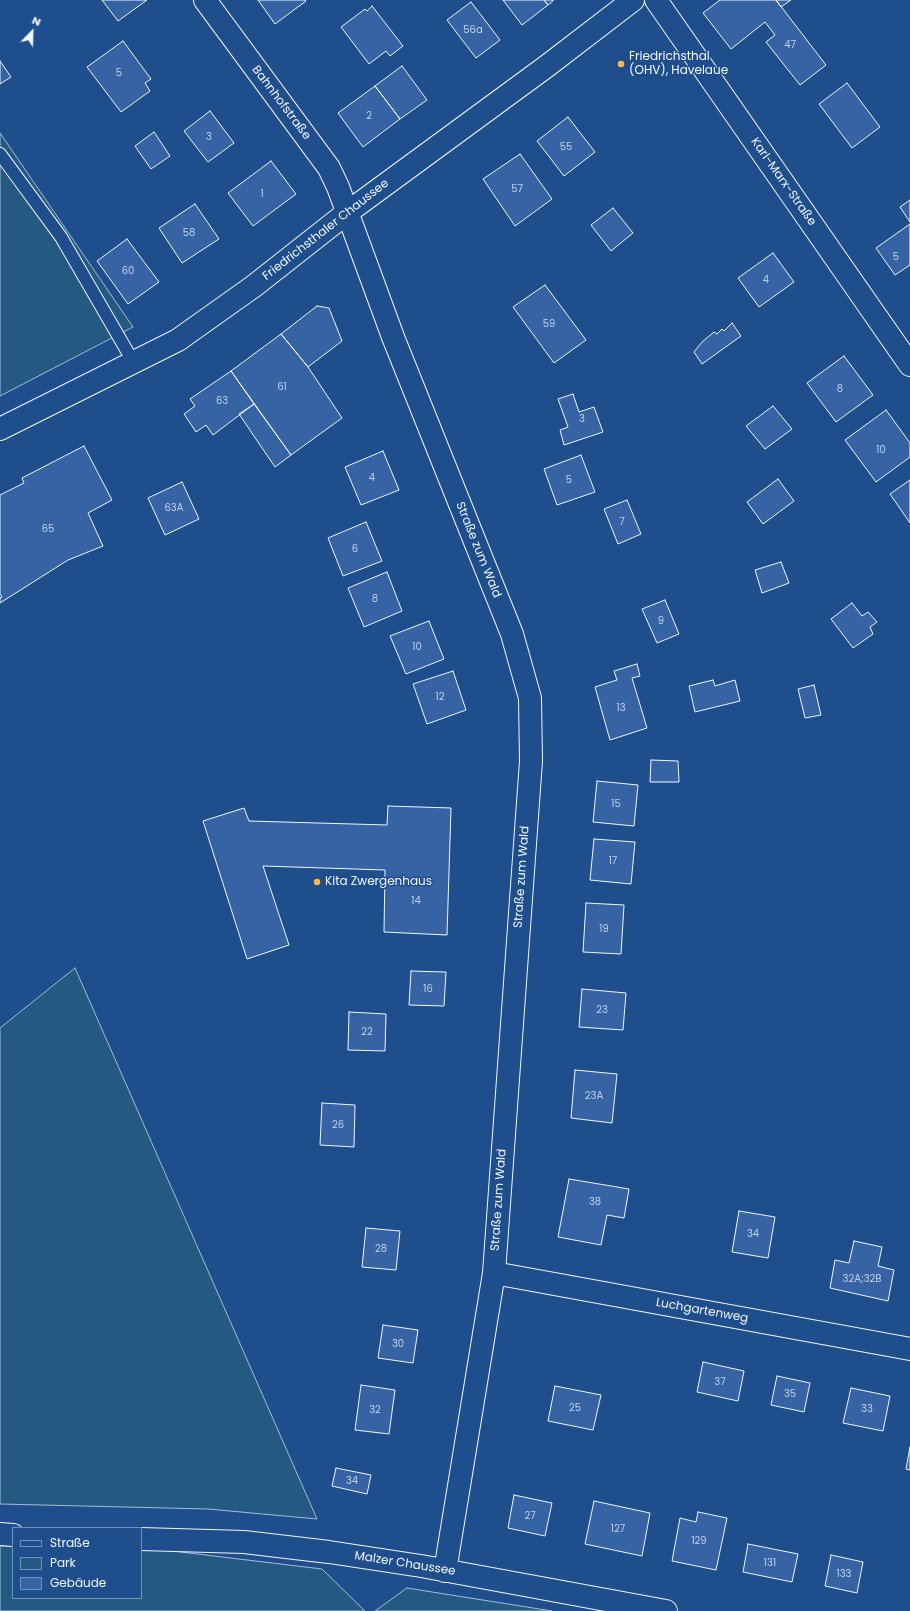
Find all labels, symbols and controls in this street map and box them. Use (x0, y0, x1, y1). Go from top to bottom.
north arrow (12, 12, 52, 52)
text: N (30, 12, 44, 30)
house number: 56a (463, 24, 483, 36)
house number: 47 (784, 39, 796, 51)
place label: Friedrichsthal (OHV), Havelaue (629, 50, 728, 78)
marker: Friedrichsthal (OHV), Havelaue (616, 59, 626, 69)
street label: Bahnhofstraße (248, 63, 314, 143)
house number: 5 (116, 67, 122, 79)
house number: 2 (366, 110, 372, 122)
house number: 3 (206, 131, 212, 143)
street label: Karl-Marx-Straße (747, 135, 819, 229)
house number: 55 (560, 141, 572, 153)
street label: Friedrichsthaler Chaussee (260, 176, 392, 284)
house number: 57 (511, 183, 523, 195)
house number: 1 (260, 188, 264, 200)
house number: 58 (183, 227, 195, 239)
house number: 5 (893, 251, 899, 263)
house number: 60 (122, 265, 134, 277)
house number: 4 (763, 274, 769, 286)
house number: 59 (543, 318, 555, 330)
house number: 61 (277, 381, 287, 393)
house number: 8 (837, 383, 843, 395)
house number: 63 (216, 395, 228, 407)
house number: 3 (579, 413, 585, 425)
house number: 10 (876, 444, 886, 456)
house number: 4 (369, 472, 375, 484)
house number: 5 (566, 474, 572, 486)
street label: Straße zum Wald (452, 500, 504, 600)
house number: 63A (165, 502, 183, 514)
house number: 7 (619, 516, 625, 528)
house number: 65 (42, 523, 54, 535)
house number: 6 (352, 543, 358, 555)
house number: 8 (372, 593, 378, 605)
house number: 9 (658, 615, 664, 627)
house number: 10 (412, 641, 422, 653)
house number: 12 (436, 691, 444, 703)
house number: 13 (616, 702, 626, 714)
house number: 15 (611, 798, 621, 810)
street label: Straße zum Wald (511, 825, 533, 929)
house number: 17 (609, 855, 617, 867)
place label: Kita Zwergenhaus (325, 875, 432, 889)
marker: Kita Zwergenhaus (312, 877, 322, 887)
house number: 14 (411, 895, 421, 907)
house number: 19 (599, 923, 609, 935)
house number: 16 (423, 983, 433, 995)
house number: 23 (596, 1004, 608, 1016)
house number: 22 (361, 1026, 373, 1038)
house number: 23A (585, 1090, 603, 1102)
house number: 26 (332, 1119, 344, 1131)
street label: Straße zum Wald (488, 1148, 510, 1252)
house number: 38 (589, 1196, 601, 1208)
house number: 34 (747, 1228, 759, 1240)
house number: 28 (375, 1243, 387, 1255)
house number: 32A;32B (843, 1273, 881, 1285)
street label: Luchgartenweg (655, 1296, 749, 1326)
house number: 30 (392, 1338, 404, 1350)
house number: 37 (714, 1376, 726, 1388)
house number: 35 (784, 1388, 796, 1400)
house number: 25 (569, 1402, 581, 1414)
house number: 33 (861, 1403, 873, 1415)
house number: 32 (369, 1404, 381, 1416)
house number: 34 (346, 1475, 358, 1487)
house number: 27 (524, 1510, 536, 1522)
house number: 127 (611, 1523, 625, 1535)
legend (12, 1527, 142, 1599)
text: Straße (50, 1534, 90, 1551)
house number: 129 (691, 1535, 707, 1547)
street label: Malzer Chaussee (353, 1549, 457, 1579)
text: Park (50, 1554, 76, 1571)
house number: 131 (764, 1557, 776, 1569)
house number: 133 (837, 1568, 851, 1580)
text: Gebäude (50, 1574, 106, 1591)

